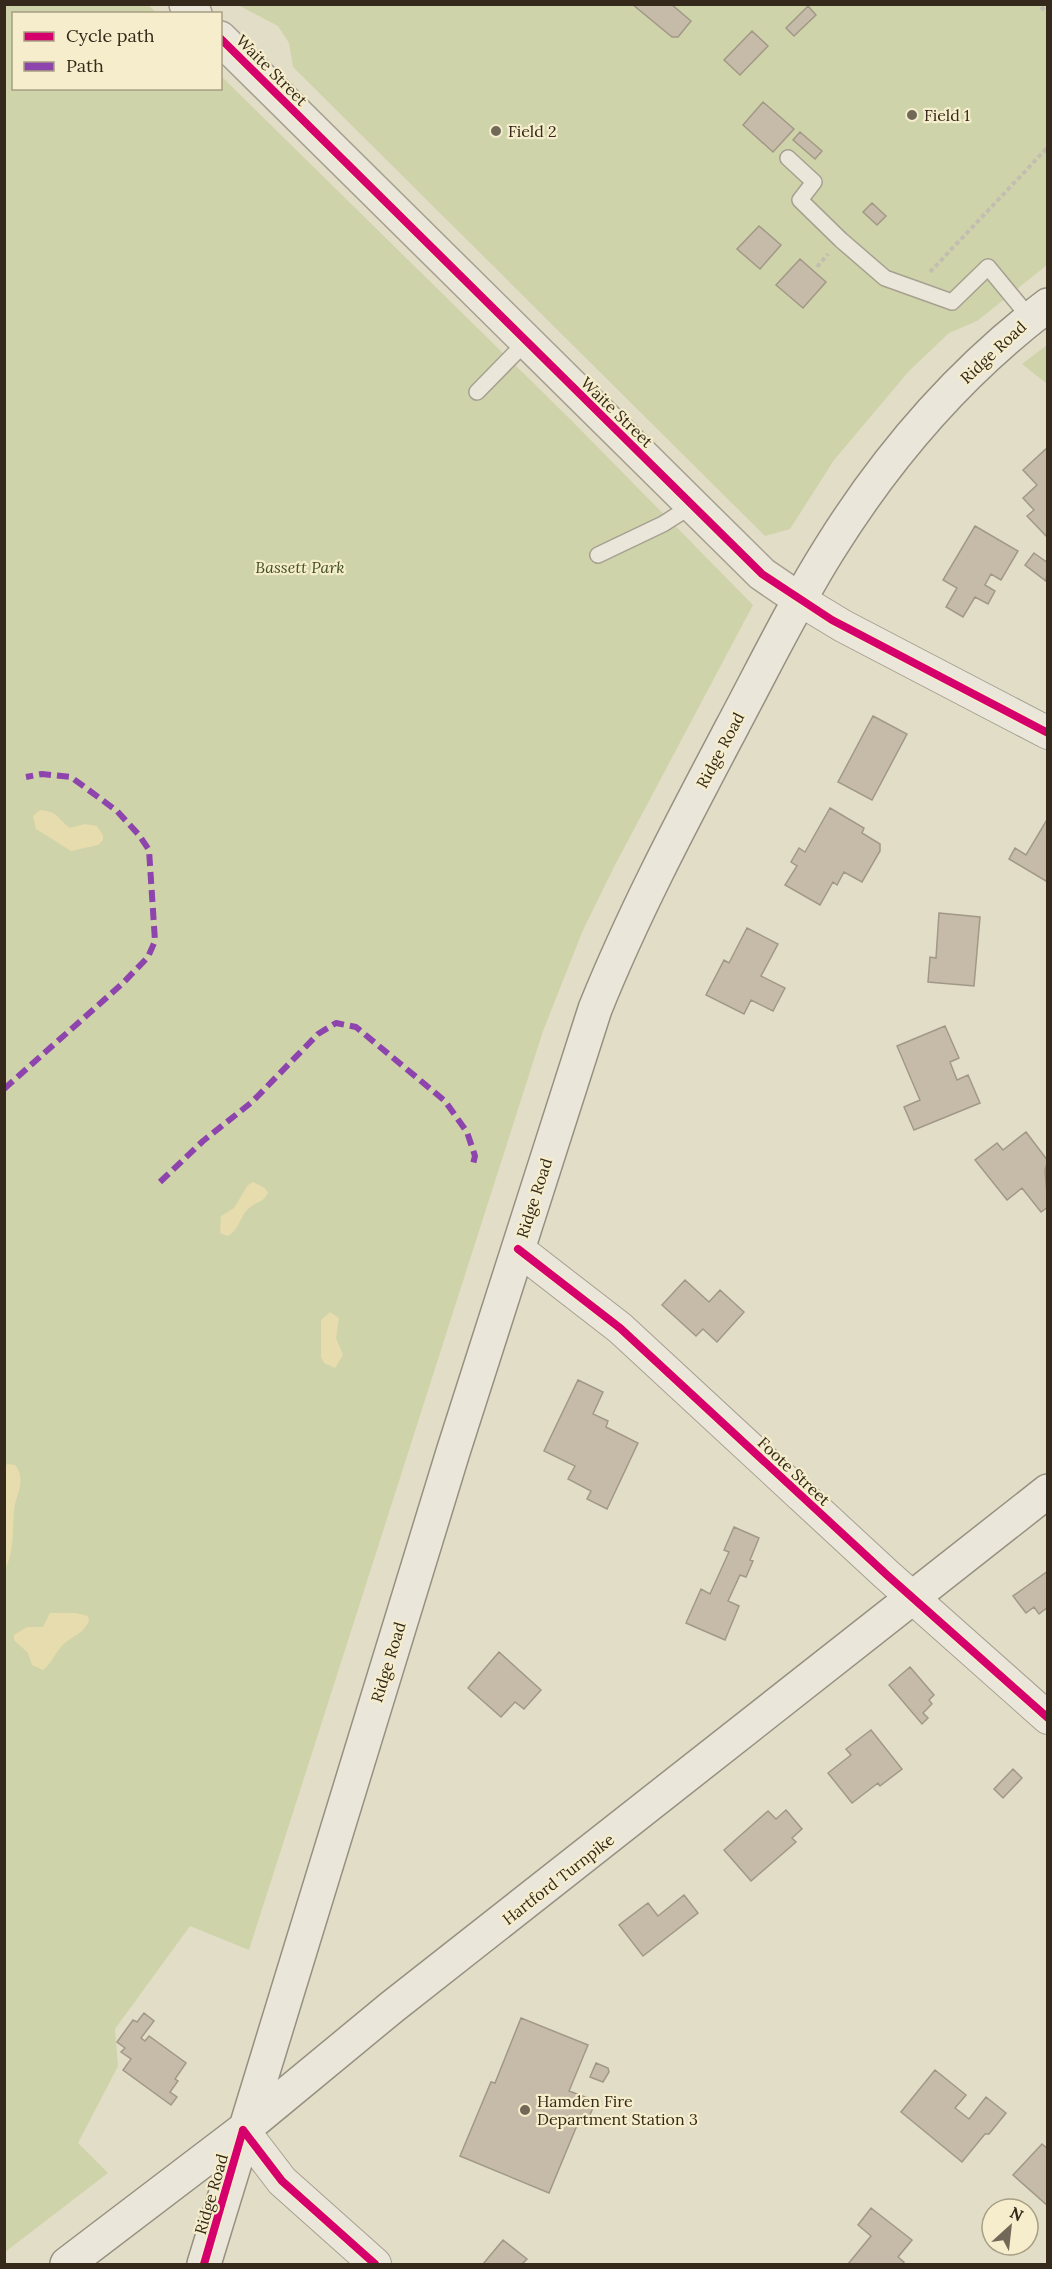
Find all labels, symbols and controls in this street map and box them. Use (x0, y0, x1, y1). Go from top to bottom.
legend (12, 12, 222, 90)
text: Cycle path (66, 24, 155, 47)
street label: Waite Street (232, 30, 312, 110)
text: Path (66, 54, 104, 77)
place label: Field 1 (924, 105, 970, 125)
marker: Field 1 (905, 108, 919, 122)
place label: Field 2 (508, 121, 557, 141)
marker: Field 2 (489, 124, 503, 138)
street label: Ridge Road (956, 316, 1030, 388)
street label: Waite Street (577, 373, 658, 452)
park label: Bassett Park (255, 557, 345, 577)
street label: Ridge Road (692, 708, 748, 791)
street label: Ridge Road (512, 1155, 556, 1241)
street label: Foote Street (754, 1432, 835, 1510)
street label: Ridge Road (366, 1619, 410, 1705)
street label: Hartford Turnpike (498, 1829, 618, 1929)
place label: Hamden Fire Department Station 3 (537, 2091, 698, 2129)
marker: Hamden Fire Department Station 3 (518, 2103, 532, 2117)
street label: Ridge Road (190, 2151, 232, 2237)
north arrow (980, 2197, 1040, 2257)
text: N (1007, 2202, 1027, 2225)

